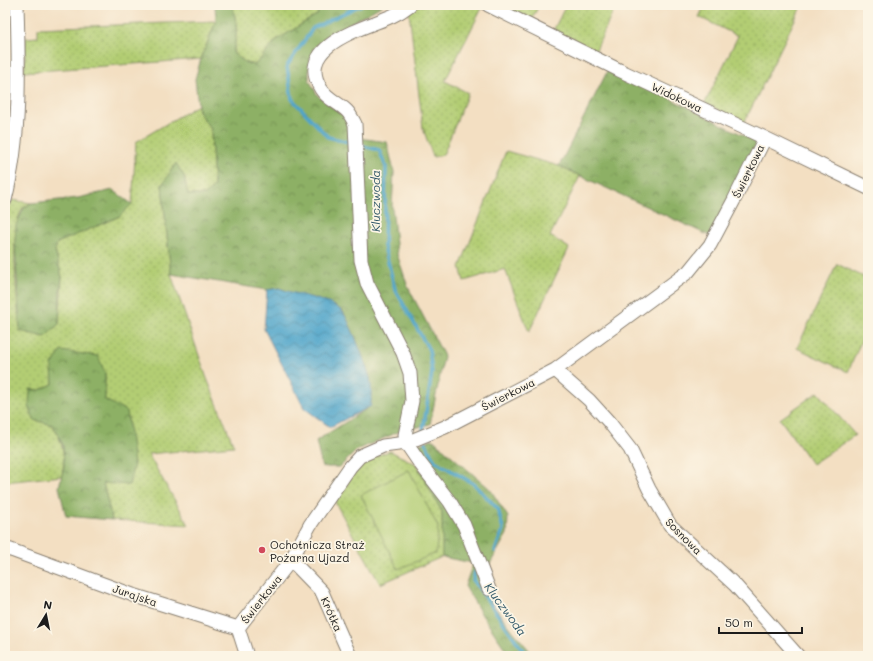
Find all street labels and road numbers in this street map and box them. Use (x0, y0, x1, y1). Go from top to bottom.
street label: Widokowa (649, 79, 705, 115)
street label: Świerkowa (729, 141, 768, 200)
street label: Świerkowa (479, 374, 537, 414)
street label: Sosnowa (662, 514, 706, 558)
street label: Świerkowa (237, 571, 285, 627)
street label: Jurajska (111, 580, 159, 610)
street label: Krótka (318, 594, 346, 634)

